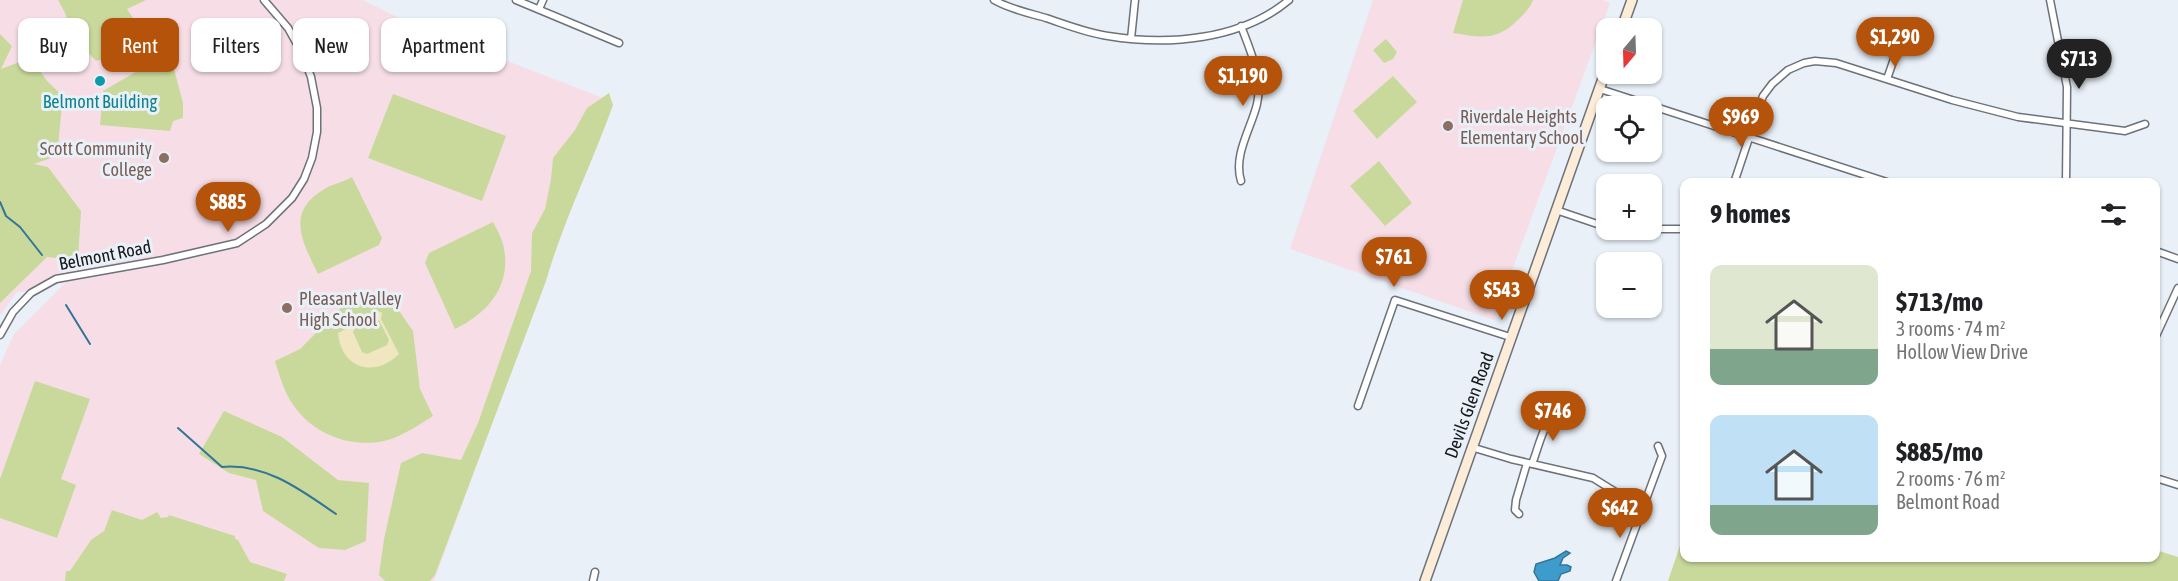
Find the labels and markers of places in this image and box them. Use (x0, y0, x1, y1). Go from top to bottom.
pin: $1,290 (1846, 17, 1944, 68)
pin: $713 (2043, 39, 2115, 90)
pin: $1,190 (1194, 56, 1292, 107)
marker: Belmont Building (93, 74, 107, 88)
place label: Belmont Building (43, 91, 157, 112)
pin: $969 (1705, 97, 1777, 148)
place label: Riverdale Heights Elementary School (1460, 106, 1584, 148)
marker: Riverdale Heights Elementary School (1441, 119, 1455, 133)
place label: Scott Community College (40, 138, 152, 180)
marker: Scott Community College (157, 151, 171, 165)
pin: $885 (192, 182, 264, 233)
pin: $761 (1358, 237, 1430, 288)
pin: $543 (1466, 270, 1538, 321)
place label: Pleasant Valley High School (299, 288, 401, 330)
marker: Pleasant Valley High School (280, 301, 294, 315)
pin: $746 (1517, 391, 1589, 442)
pin: $642 (1584, 488, 1656, 539)

